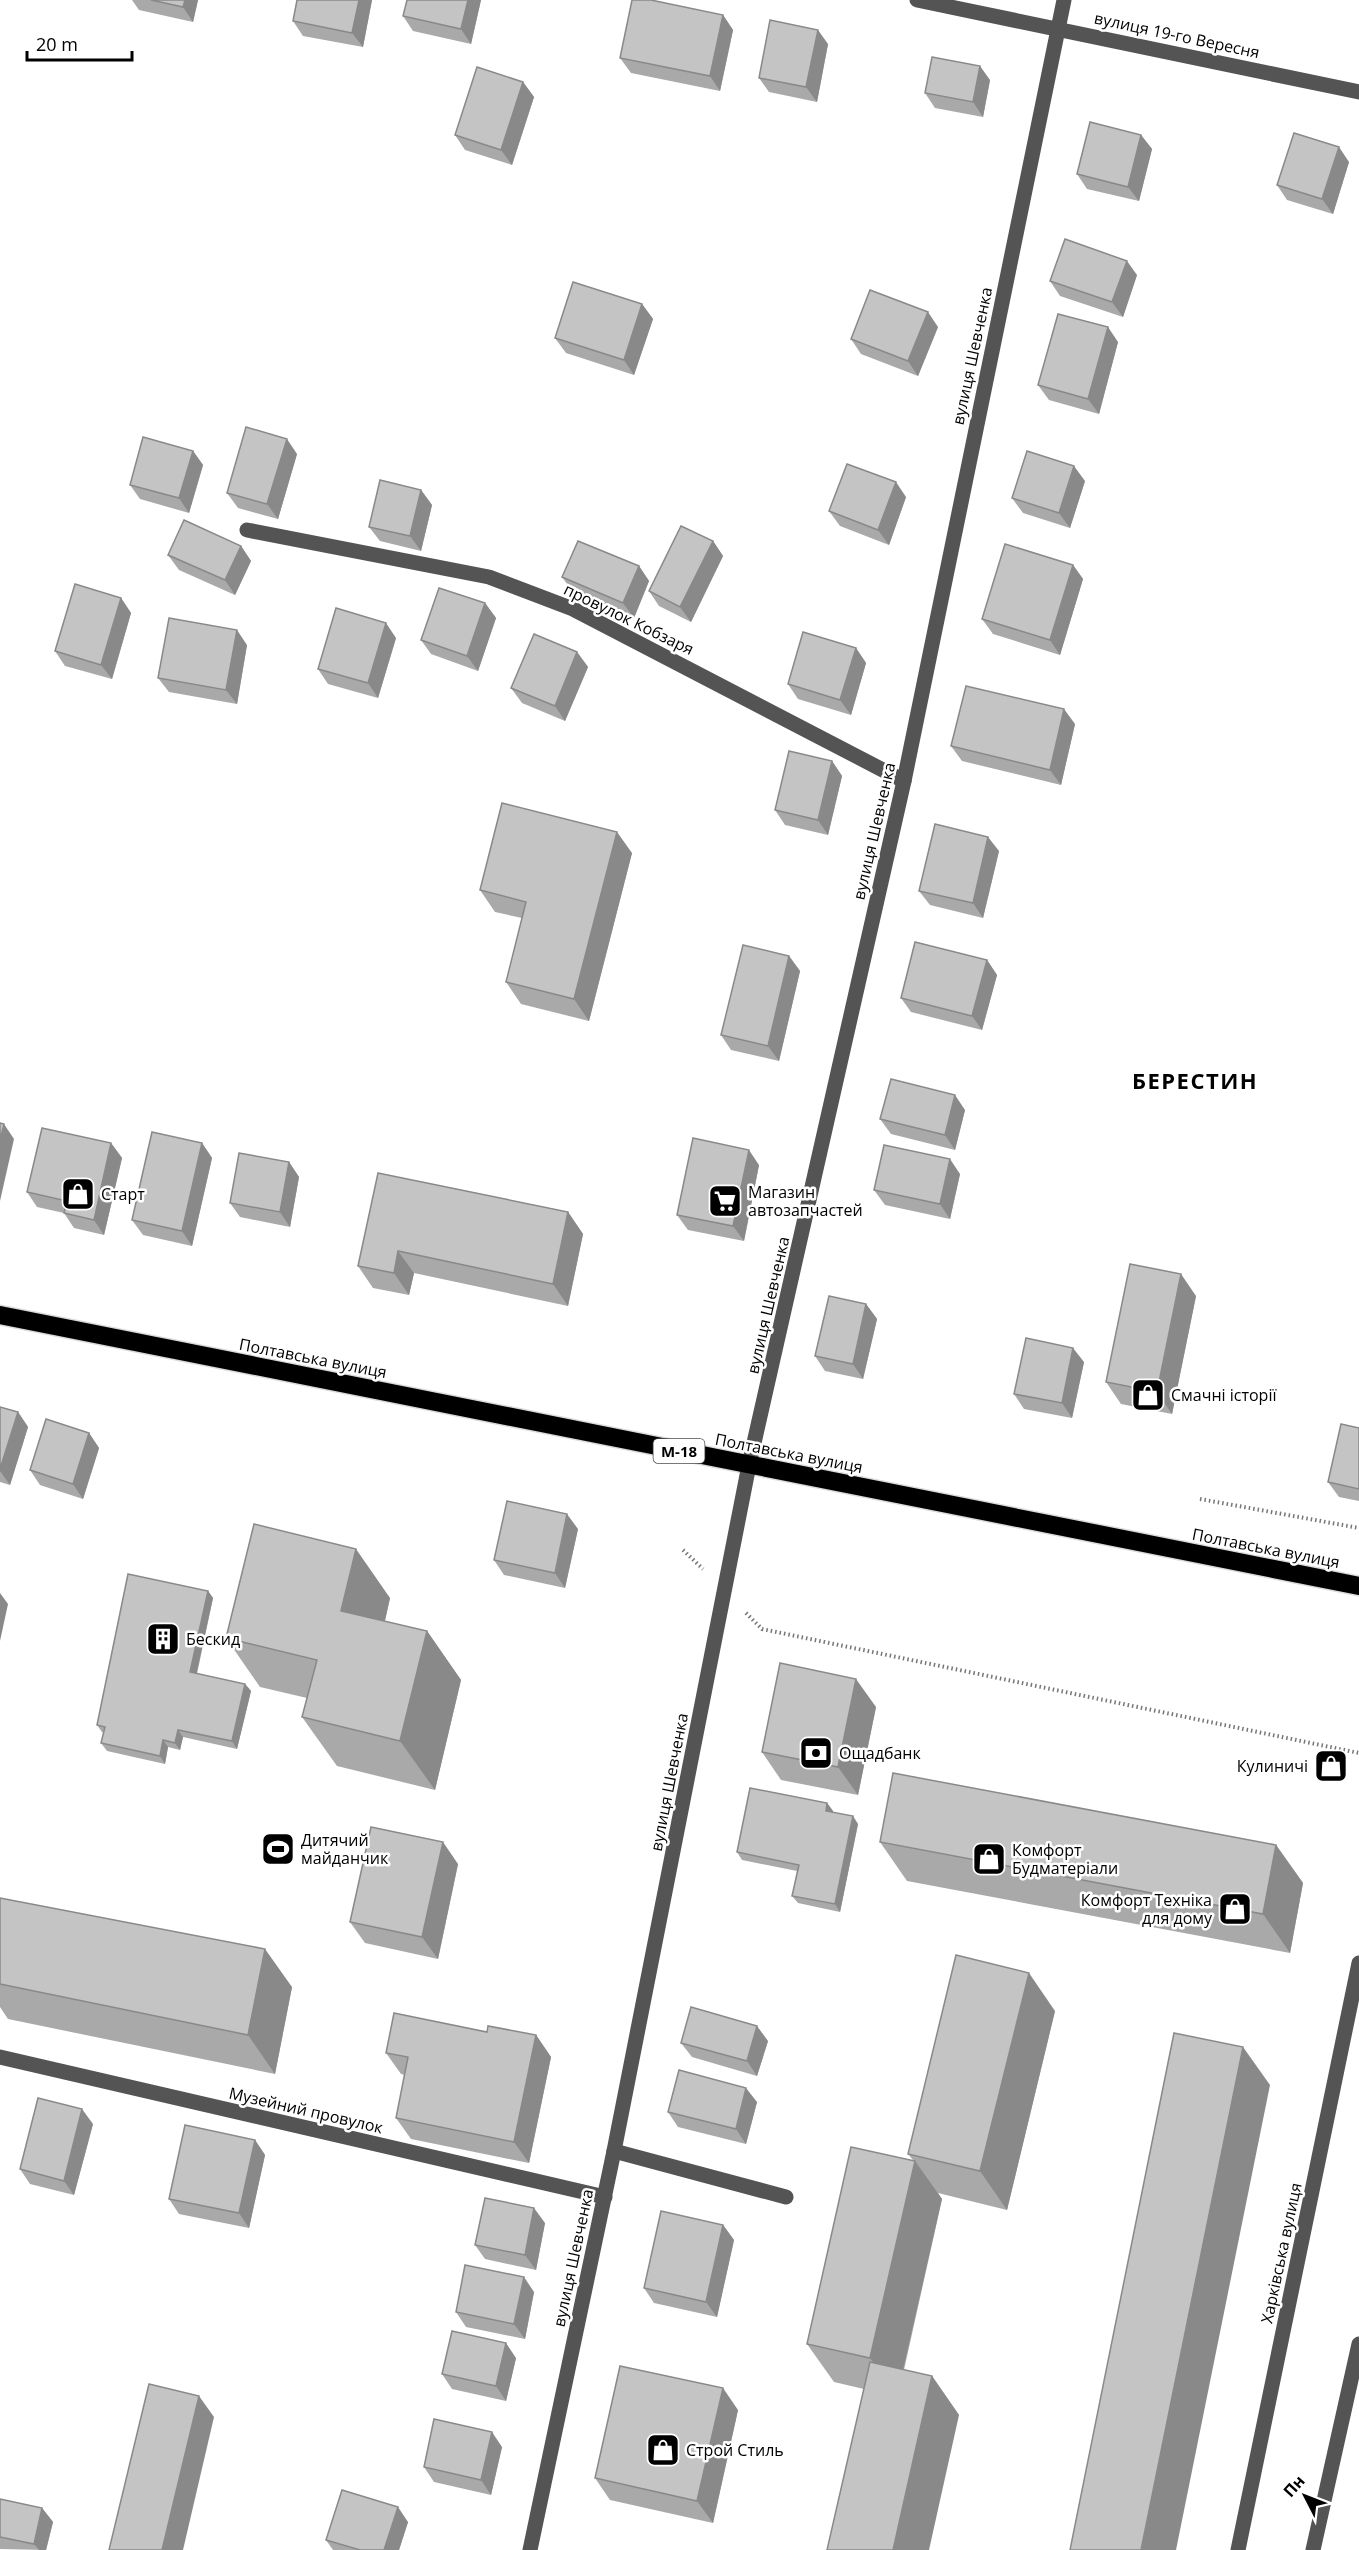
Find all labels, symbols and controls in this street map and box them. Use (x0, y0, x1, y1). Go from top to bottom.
street label: вулиця 19-го Вересня (1092, 7, 1262, 63)
scale bar (27, 24, 132, 62)
text: 20 m (36, 32, 78, 56)
street label: вулиця Шевченка (947, 285, 997, 427)
street label: провулок Кобзаря (560, 578, 698, 660)
street label: вулиця Шевченка (848, 760, 900, 902)
district label: БЕРЕСТИН (1132, 1065, 1258, 1095)
shop icon: Старт (60, 1176, 96, 1212)
place label: Магазин автозапчастей (748, 1181, 863, 1221)
place label: Старт (101, 1183, 145, 1205)
supermarket icon: Магазин автозапчастей (707, 1183, 743, 1219)
street label: вулиця Шевченка (742, 1234, 794, 1376)
street label: Полтавська вулиця (237, 1333, 389, 1383)
shop icon: Смачні історії (1130, 1377, 1166, 1413)
place label: Смачні історії (1171, 1384, 1277, 1406)
street label: Полтавська вулиця (713, 1428, 865, 1478)
road number: М-18 (654, 1439, 704, 1463)
street label: Полтавська вулиця (1190, 1523, 1342, 1573)
building icon: Бескид (145, 1621, 181, 1657)
place label: Бескид (186, 1628, 240, 1650)
street label: вулиця Шевченка (645, 1711, 693, 1853)
bank icon: Ощадбанк (798, 1735, 834, 1771)
place label: Ощадбанк (839, 1742, 921, 1764)
shop icon: Кулиничі (1313, 1748, 1349, 1784)
place label: Кулиничі (1237, 1755, 1308, 1777)
place label: Дитячий майданчик (301, 1829, 389, 1869)
sports icon: Дитячий майданчик (260, 1831, 296, 1867)
place label: Комфорт Будматеріали (1012, 1839, 1118, 1879)
shop icon: Комфорт Будматеріали (971, 1841, 1007, 1877)
place label: Комфорт Техніка для дому (1081, 1889, 1213, 1929)
shop icon: Комфорт Техніка для дому (1217, 1891, 1253, 1927)
street label: Музейний провулок (227, 2082, 386, 2139)
street label: Харківська вулиця (1255, 2181, 1307, 2325)
street label: вулиця Шевченка (548, 2187, 598, 2329)
shop icon: Строй Стиль (645, 2432, 681, 2468)
place label: Строй Стиль (686, 2439, 784, 2461)
north arrow (1275, 2466, 1335, 2526)
text: Пн (1278, 2470, 1310, 2502)

